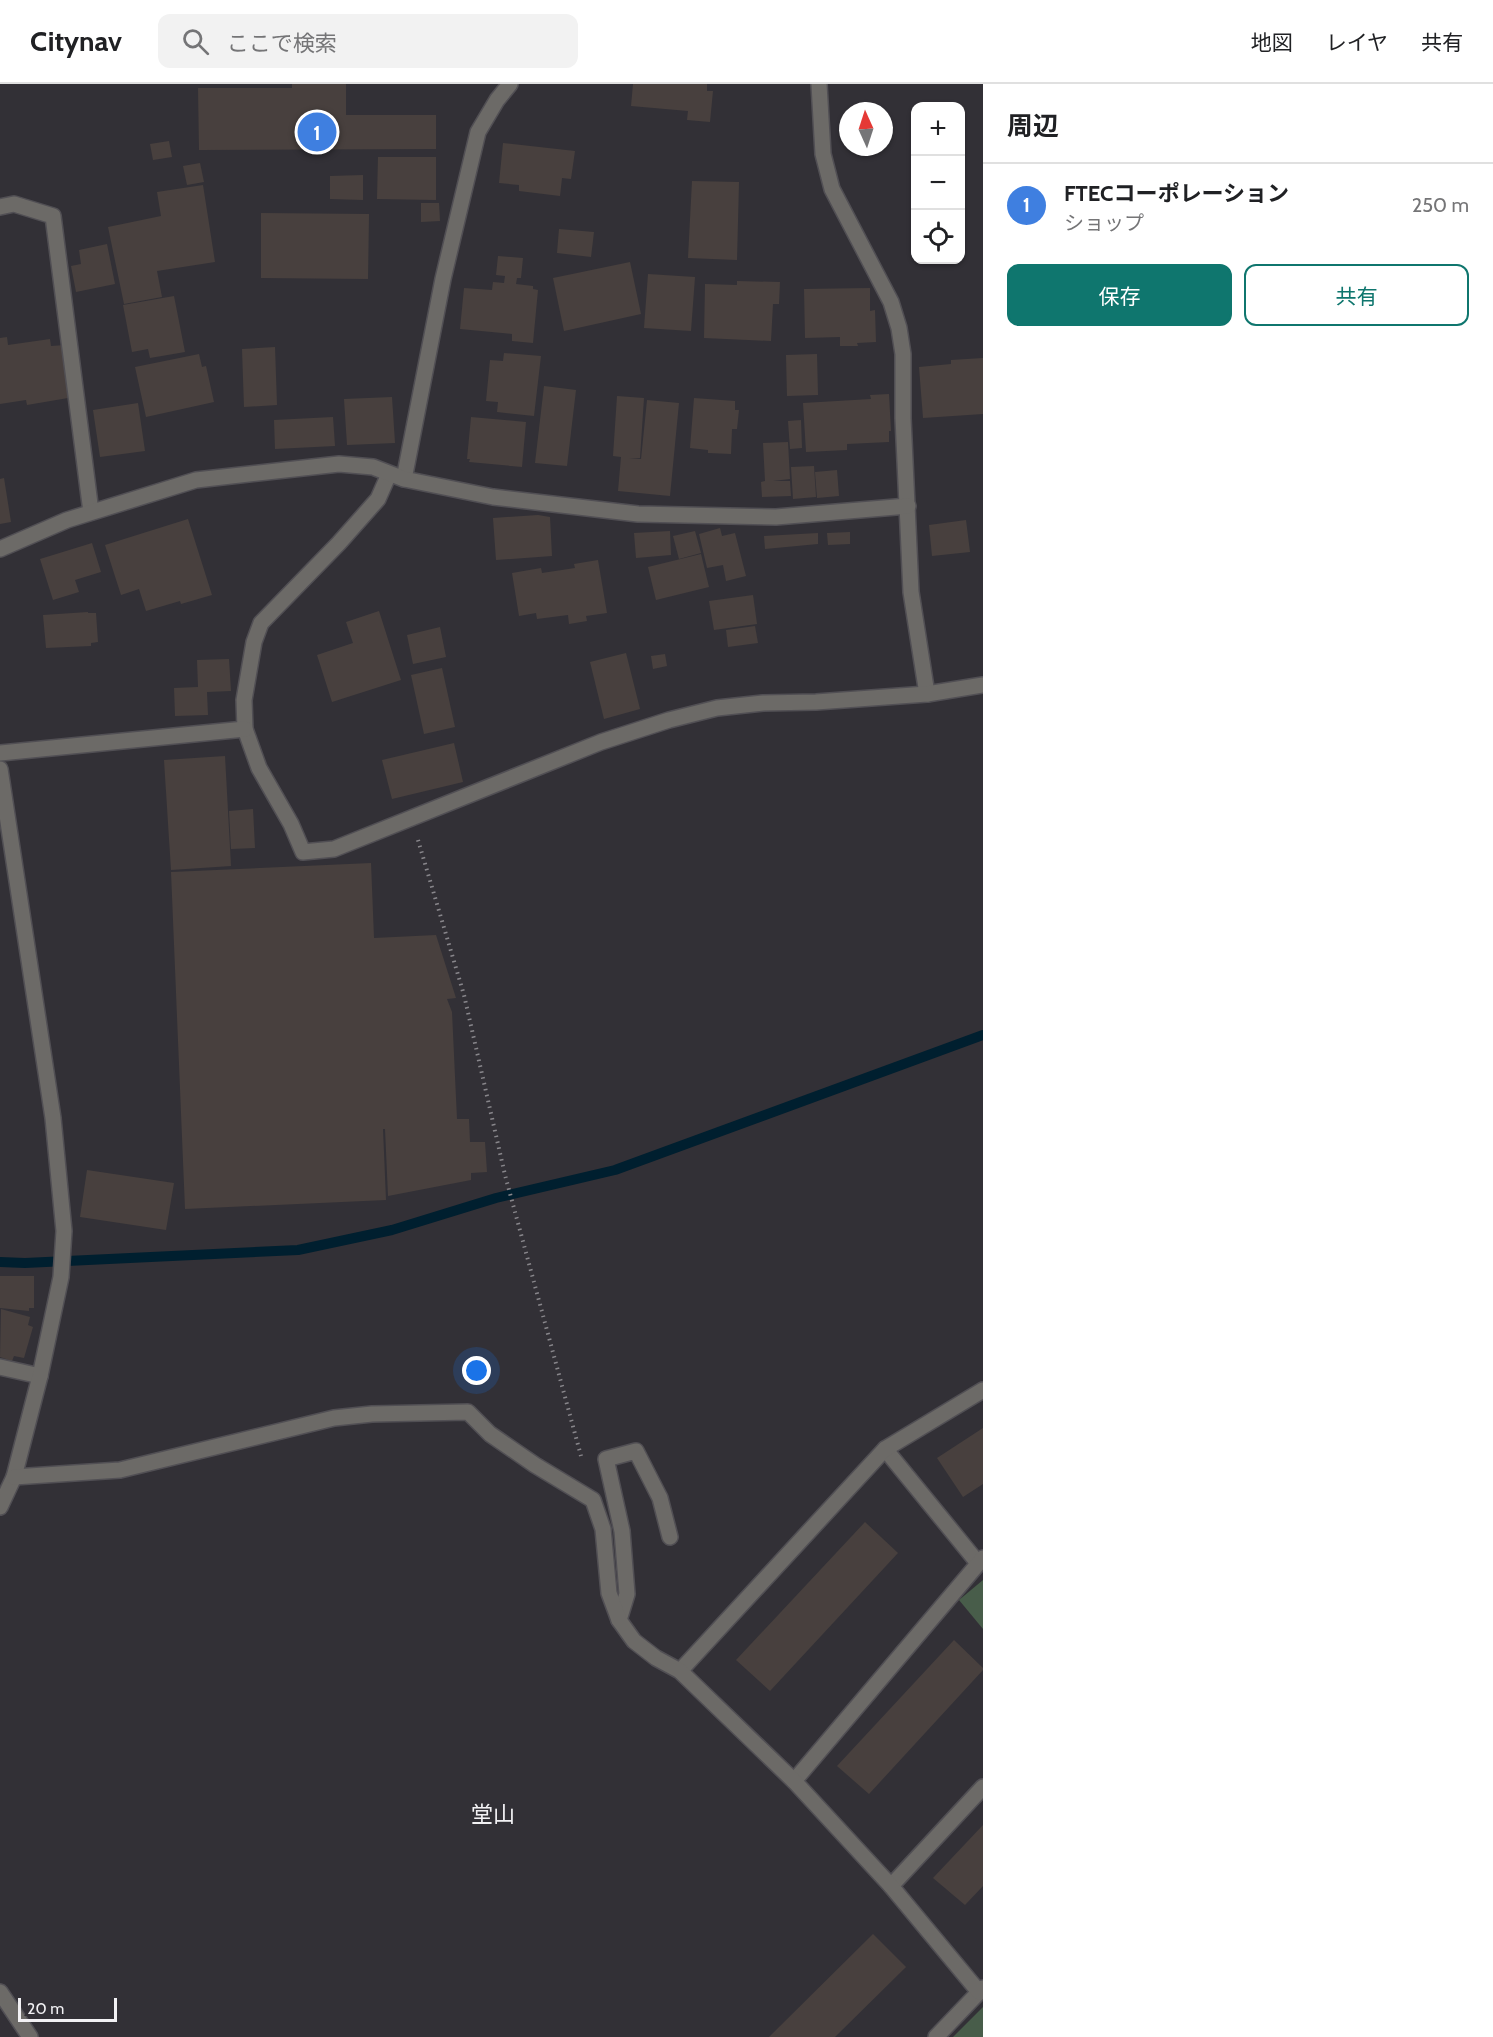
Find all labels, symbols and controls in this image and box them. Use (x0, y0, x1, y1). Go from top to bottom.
search box (158, 14, 578, 68)
text: Citynav (30, 24, 122, 58)
icon: search (179, 25, 212, 58)
text: ここで検索 (227, 30, 337, 57)
text: 地図 (1251, 30, 1293, 55)
text: レイヤ (1326, 30, 1388, 55)
text: 共有 (1421, 30, 1463, 55)
north arrow (839, 102, 893, 156)
map controls (911, 102, 965, 264)
button: + (911, 102, 965, 156)
pin: 1 (298, 110, 336, 154)
text: 周辺 (1007, 110, 1059, 142)
button: − (911, 156, 965, 210)
text: FTECコーポレーション (1064, 180, 1289, 207)
text: 1 (1023, 193, 1030, 217)
text: 250 m (1412, 193, 1469, 217)
button: locate (911, 210, 965, 264)
text: ショップ (1064, 211, 1144, 235)
button: 保存 (1007, 264, 1232, 326)
button: 共有 (1244, 264, 1469, 326)
your location (462, 1356, 491, 1385)
district label: 堂山 (471, 1801, 515, 1828)
scale bar (18, 1995, 117, 2022)
text: 20 m (27, 1999, 64, 2018)

